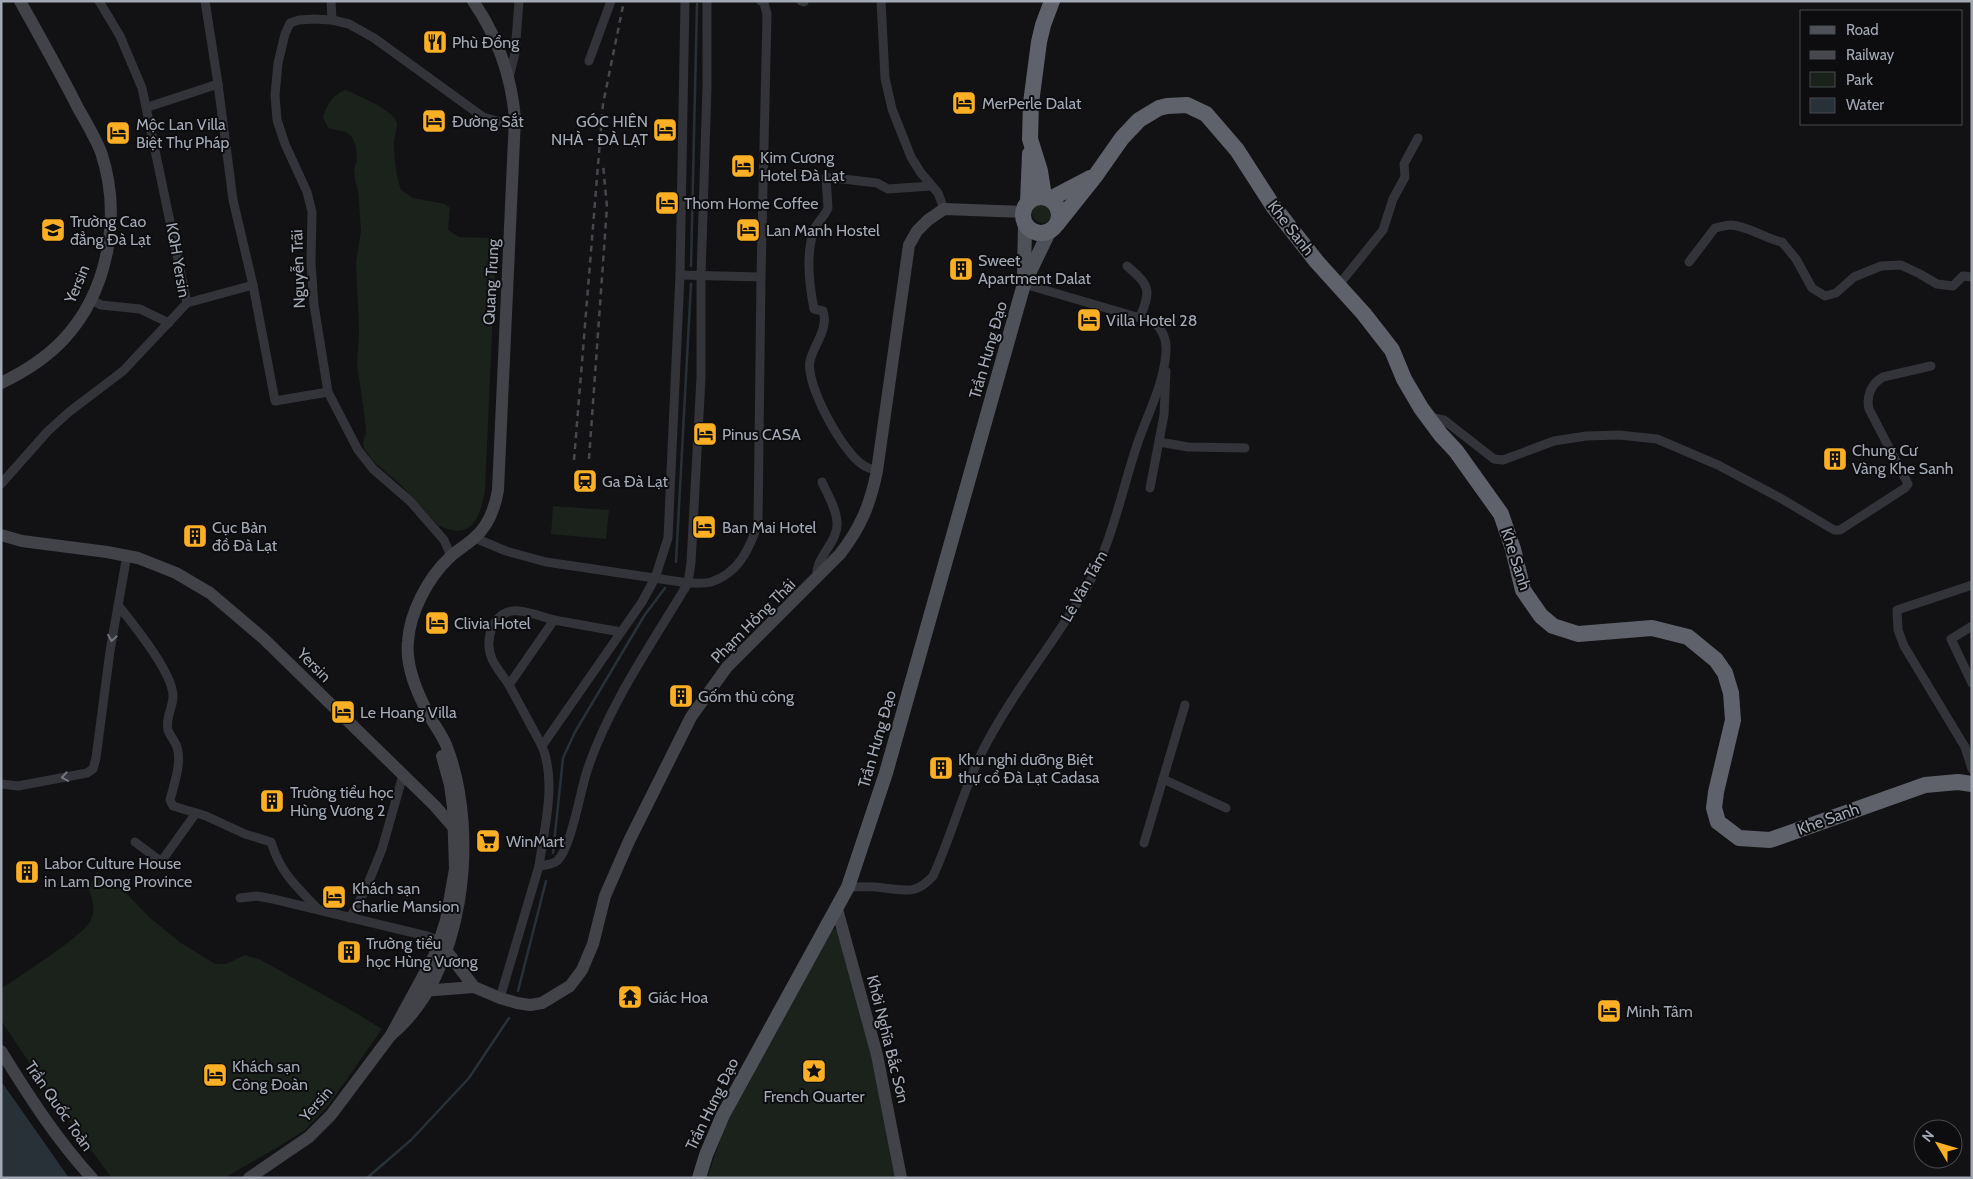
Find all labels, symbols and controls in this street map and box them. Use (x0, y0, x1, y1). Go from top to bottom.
legend (1800, 10, 1963, 125)
text: Road (1846, 21, 1879, 39)
restaurant icon: Phù Đổng (422, 29, 448, 55)
place label: Phù Đổng (452, 33, 520, 52)
text: Railway (1846, 46, 1895, 64)
text: Park (1846, 71, 1873, 89)
hotel icon: MerPerle Dalat (951, 90, 977, 116)
place label: MerPerle Dalat (982, 94, 1082, 113)
text: Water (1846, 96, 1884, 114)
hotel icon: Đường Sắt (421, 108, 447, 134)
place label: Đường Sắt (452, 112, 524, 131)
place label: GÓC HIÊN NHÀ - ĐÀ LẠT (551, 112, 648, 149)
place label: Mộc Lan Villa Biệt Thự Pháp (136, 115, 230, 152)
hotel icon: GÓC HIÊN NHÀ - ĐÀ LẠT (652, 117, 678, 143)
hotel icon: Mộc Lan Villa Biệt Thự Pháp (105, 120, 131, 146)
place label: Kim Cương Hotel Đà Lạt (760, 148, 845, 185)
hotel icon: Kim Cương Hotel Đà Lạt (730, 153, 756, 179)
hotel icon: Thom Home Coffee (654, 190, 680, 216)
place label: Thom Home Coffee (684, 194, 818, 213)
street label: Khe Sanh (1264, 197, 1318, 259)
place label: Trường Cao đẳng Đà Lạt (70, 212, 152, 249)
school or university icon: Trường Cao đẳng Đà Lạt (40, 217, 66, 243)
hotel icon: Lan Manh Hostel (735, 217, 761, 243)
street label: KQH Yersin (162, 221, 194, 299)
place label: Lan Manh Hostel (766, 221, 880, 240)
street label: Nguyễn Trãi (287, 229, 309, 309)
street label: Quang Trung (479, 237, 503, 326)
place label: Sweet Apartment Dalat (978, 251, 1091, 288)
building icon: Sweet Apartment Dalat (948, 256, 974, 282)
street label: Yersin (60, 262, 94, 307)
street label: Trần Hưng Đạo (965, 299, 1011, 401)
hotel icon: Villa Hotel 28 (1076, 307, 1102, 333)
place label: Villa Hotel 28 (1106, 311, 1197, 330)
hotel icon: Pinus CASA (692, 421, 718, 447)
place label: Pinus CASA (722, 425, 801, 444)
place label: Chung Cư Vàng Khe Sanh (1852, 441, 1953, 478)
building icon: Chung Cư Vàng Khe Sanh (1822, 446, 1848, 472)
station icon: Ga Đà Lạt (572, 468, 598, 494)
place label: Ga Đà Lạt (602, 472, 669, 491)
hotel icon: Ban Mai Hotel (691, 514, 717, 540)
place label: Cục Bản đồ Đà Lạt (212, 518, 278, 555)
place label: Ban Mai Hotel (722, 518, 817, 537)
building icon: Cục Bản đồ Đà Lạt (182, 523, 208, 549)
street label: Khe Sanh (1497, 526, 1535, 592)
street label: Lê Văn Tám (1057, 547, 1111, 625)
street label: Phạm Hồng Thái (707, 575, 799, 667)
hotel icon: Clivia Hotel (424, 610, 450, 636)
place label: Clivia Hotel (454, 614, 531, 633)
one-way arrow (108, 633, 118, 642)
street label: Yersin (292, 643, 335, 686)
building icon: Gốm thủ công (668, 683, 694, 709)
place label: Gốm thủ công (698, 687, 795, 706)
street label: Trần Hưng Đạo (854, 688, 900, 790)
hotel icon: Le Hoang Villa (330, 699, 356, 725)
place label: Le Hoang Villa (360, 703, 457, 722)
place label: Khu nghỉ dưỡng Biệt thự cổ Đà Lạt Cadasa (958, 750, 1100, 787)
building icon: Khu nghỉ dưỡng Biệt thự cổ Đà Lạt Cadasa (928, 755, 954, 781)
one-way arrow (61, 771, 70, 781)
place label: Trường tiểu học Hùng Vương 2 (290, 783, 394, 820)
building icon: Trường tiểu học Hùng Vương 2 (259, 788, 285, 814)
street label: Khe Sanh (1795, 799, 1861, 839)
supermarket icon: WinMart (475, 828, 501, 854)
place label: WinMart (506, 832, 565, 851)
place label: Labor Culture House in Lam Dong Province (44, 854, 192, 891)
building icon: Labor Culture House in Lam Dong Province (14, 859, 40, 885)
place label: Khách sạn Charlie Mansion (352, 879, 460, 916)
hotel icon: Khách sạn Charlie Mansion (321, 884, 347, 910)
place label: Trường tiểu học Hùng Vương (366, 934, 479, 971)
building icon: Trường tiểu học Hùng Vương (336, 939, 362, 965)
street label: Khởi Nghĩa Bắc Sơn (863, 973, 913, 1105)
temple icon: Giác Hoa (617, 984, 643, 1010)
place label: Giác Hoa (648, 988, 708, 1007)
hotel icon: Minh Tâm (1596, 998, 1622, 1024)
place label: Minh Tâm (1626, 1002, 1693, 1021)
street label: Trần Hưng Đạo (681, 1055, 743, 1153)
street label: Trần Quốc Toản (21, 1057, 97, 1155)
place label: Khách sạn Công Đoàn (232, 1057, 308, 1094)
place icon: French Quarter (801, 1058, 827, 1084)
hotel icon: Khách sạn Công Đoàn (202, 1062, 228, 1088)
street label: Yersin (295, 1083, 336, 1126)
place label: French Quarter (763, 1087, 865, 1106)
north arrow (1913, 1119, 1963, 1169)
text: N (1918, 1127, 1938, 1145)

